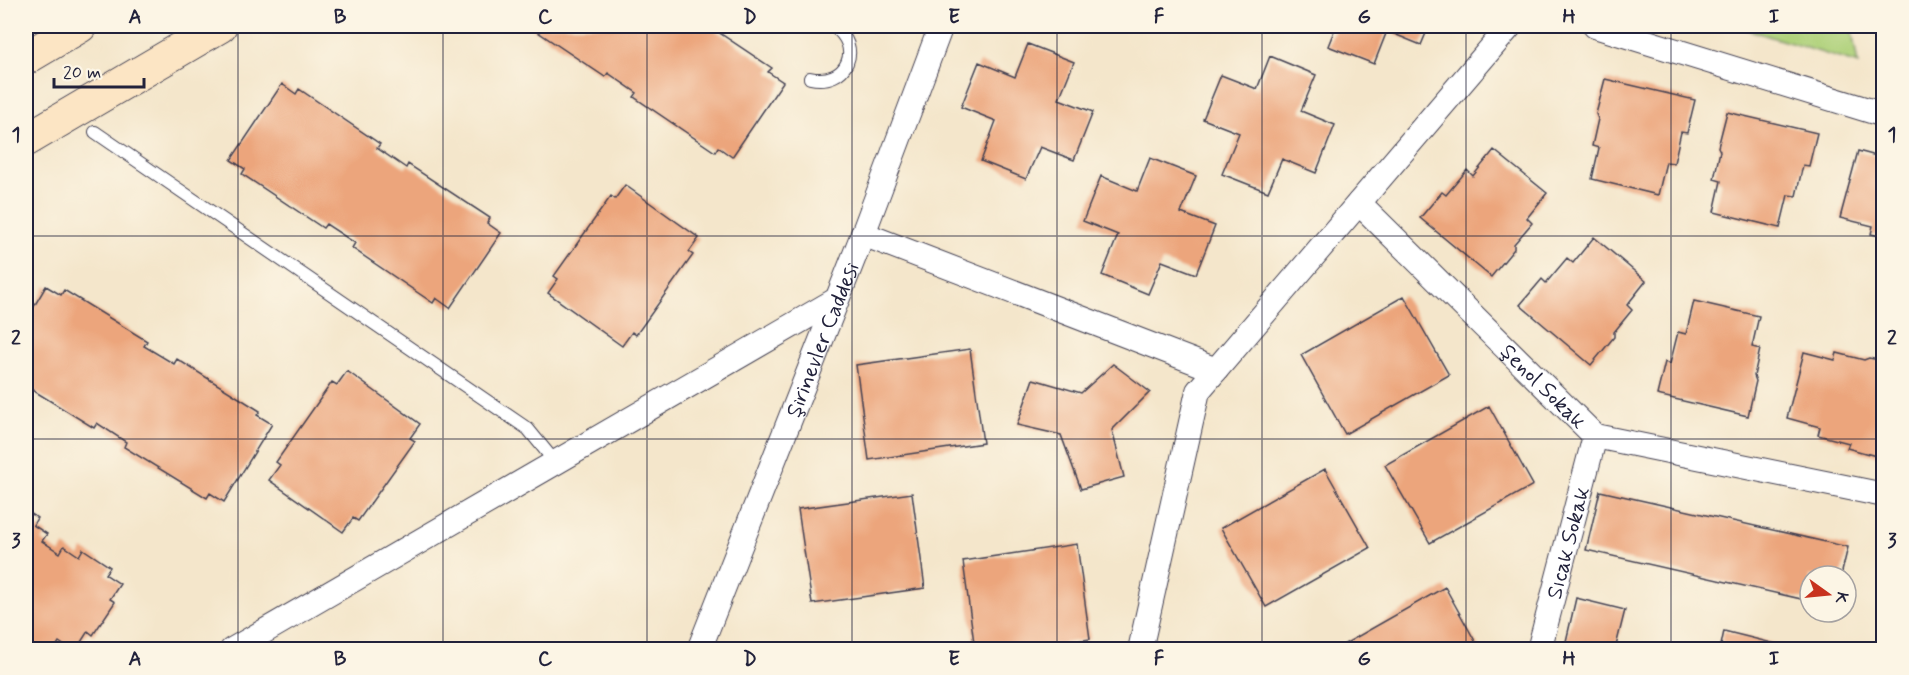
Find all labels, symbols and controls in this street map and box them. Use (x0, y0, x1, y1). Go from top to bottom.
text: A (128, 4, 142, 31)
text: B (334, 4, 347, 31)
text: C (538, 4, 553, 31)
text: D (743, 4, 757, 31)
text: E (948, 4, 960, 31)
text: F (1154, 4, 1165, 31)
text: G (1357, 4, 1371, 31)
text: H (1562, 4, 1576, 31)
text: I (1769, 4, 1779, 31)
scale bar (54, 51, 144, 89)
text: 20 m (63, 61, 101, 85)
text: 1 (12, 122, 20, 149)
text: 1 (1888, 122, 1896, 149)
street label: Şirinevler Caddesi (780, 258, 867, 422)
text: 2 (11, 325, 21, 352)
text: 2 (1887, 325, 1897, 352)
street label: Şenol Sokak (1494, 338, 1592, 436)
street label: Sıcak Sokak (1541, 484, 1597, 602)
text: 3 (11, 528, 21, 555)
text: 3 (1887, 528, 1897, 555)
north arrow (1798, 564, 1858, 624)
text: K (1829, 589, 1853, 606)
text: A (128, 646, 142, 673)
text: B (334, 646, 347, 673)
text: C (538, 646, 553, 673)
text: D (743, 646, 757, 673)
text: E (948, 646, 960, 673)
text: F (1154, 646, 1165, 673)
text: G (1357, 646, 1371, 673)
text: H (1562, 646, 1576, 673)
text: I (1769, 646, 1779, 673)

